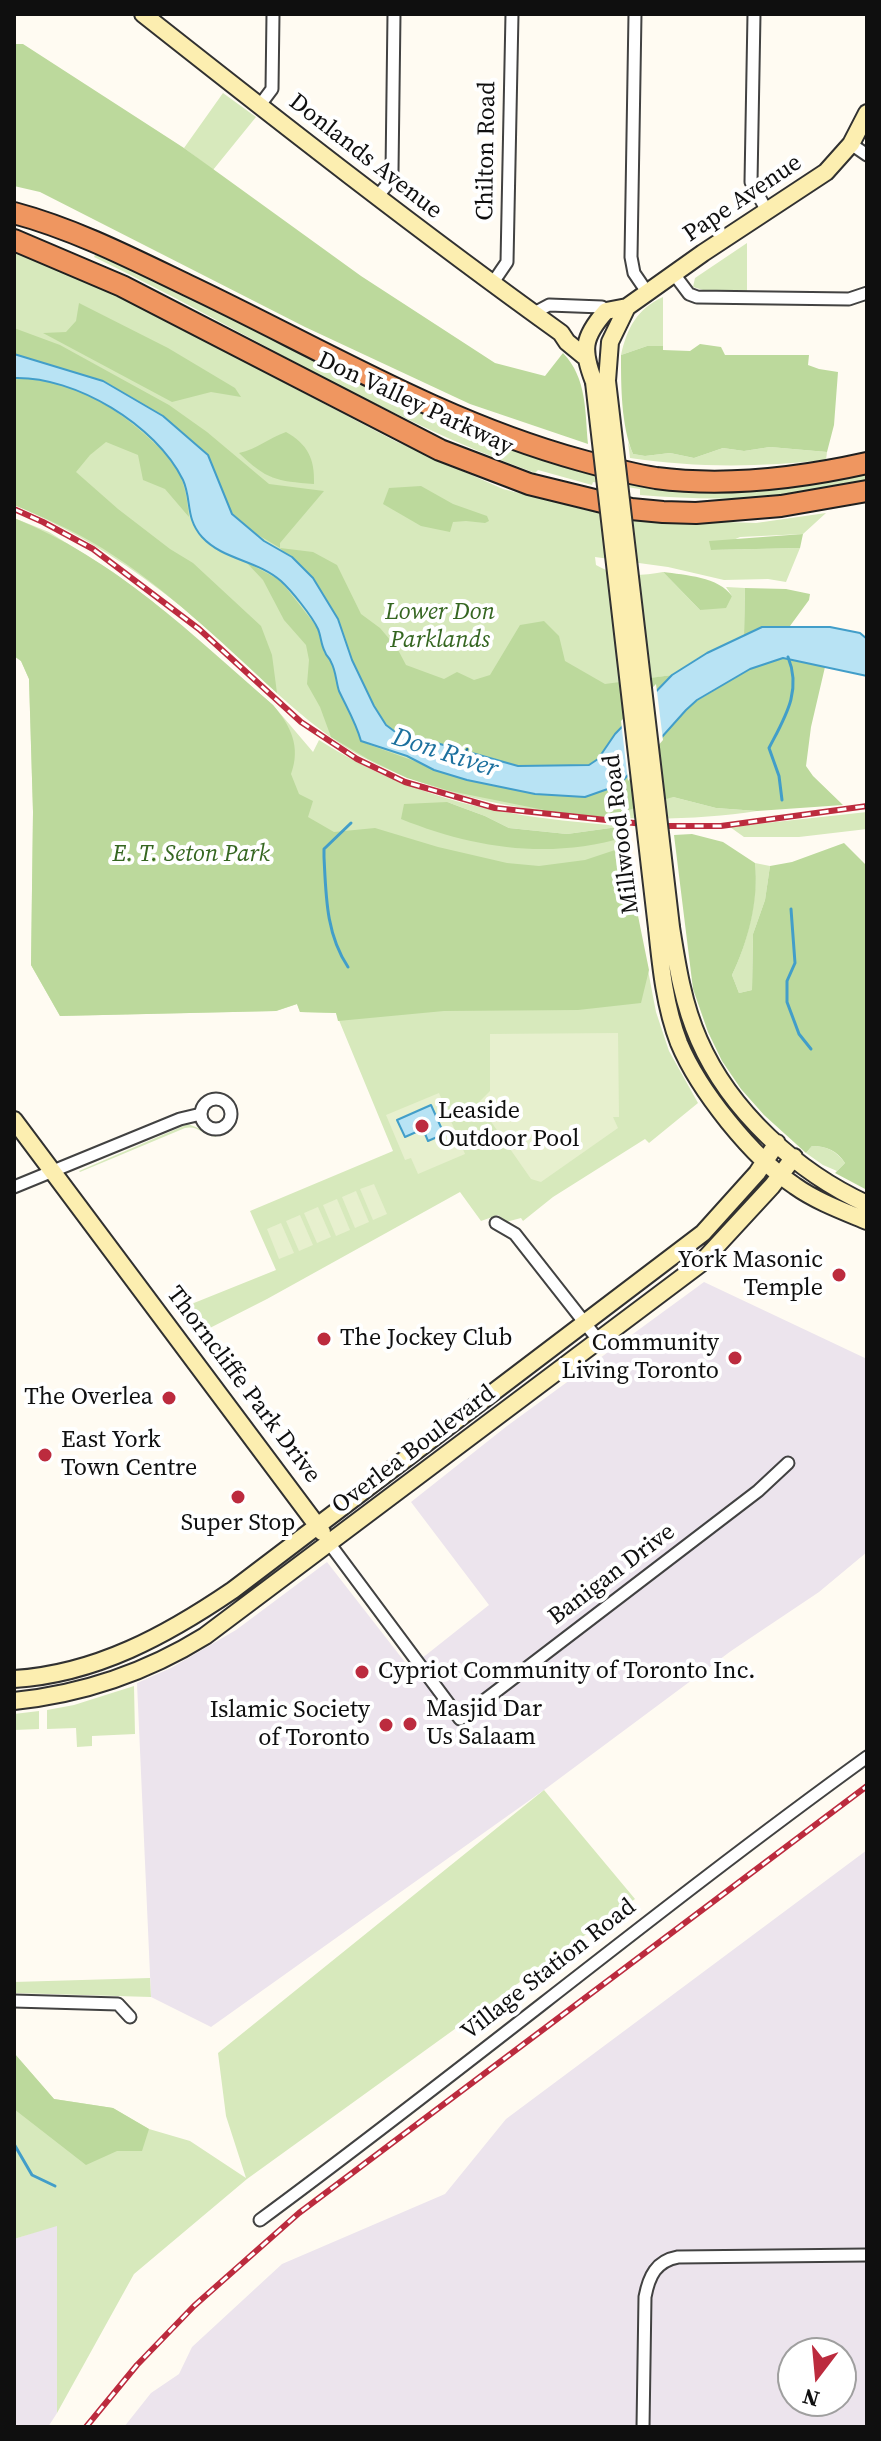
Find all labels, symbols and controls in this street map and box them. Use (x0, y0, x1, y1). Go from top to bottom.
street label: Chilton Road (471, 81, 503, 221)
street label: Donlands Avenue (283, 88, 447, 226)
street label: Pape Avenue (678, 149, 808, 249)
street label: Don Valley Parkway (313, 346, 517, 462)
park label: Lower Don Parklands (385, 599, 495, 655)
water label: Don River (388, 722, 502, 786)
street label: Millwood Road (598, 753, 646, 915)
park label: E. T. Seton Park (112, 841, 270, 869)
place label: Leaside Outdoor Pool (438, 1098, 579, 1154)
marker: Leaside Outdoor Pool (413, 1117, 431, 1135)
place label: York Masonic Temple (678, 1247, 823, 1303)
marker: York Masonic Temple (830, 1266, 848, 1284)
street label: Thorncliffe Park Drive (160, 1281, 326, 1489)
place label: The Jockey Club (340, 1325, 512, 1353)
marker: The Jockey Club (315, 1330, 333, 1348)
place label: Community Living Toronto (562, 1330, 719, 1386)
marker: Community Living Toronto (726, 1349, 744, 1367)
street label: Overlea Boulevard (327, 1379, 501, 1521)
place label: The Overlea (24, 1384, 153, 1412)
marker: The Overlea (160, 1389, 178, 1407)
place label: East York Town Centre (61, 1427, 197, 1483)
marker: East York Town Centre (36, 1446, 54, 1464)
marker: Super Stop (229, 1488, 247, 1506)
place label: Super Stop (181, 1510, 295, 1538)
street label: Banigan Drive (543, 1518, 681, 1632)
place label: Cypriot Community of Toronto Inc. (378, 1658, 756, 1686)
marker: Cypriot Community of Toronto Inc. (353, 1663, 371, 1681)
place label: Masjid Dar Us Salaam (426, 1696, 542, 1752)
place label: Islamic Society of Toronto (210, 1697, 370, 1753)
marker: Masjid Dar Us Salaam (401, 1715, 419, 1733)
marker: Islamic Society of Toronto (377, 1716, 395, 1734)
street label: Village Station Road (456, 1893, 642, 2047)
north arrow (777, 2337, 857, 2417)
text: N (799, 2382, 823, 2415)

